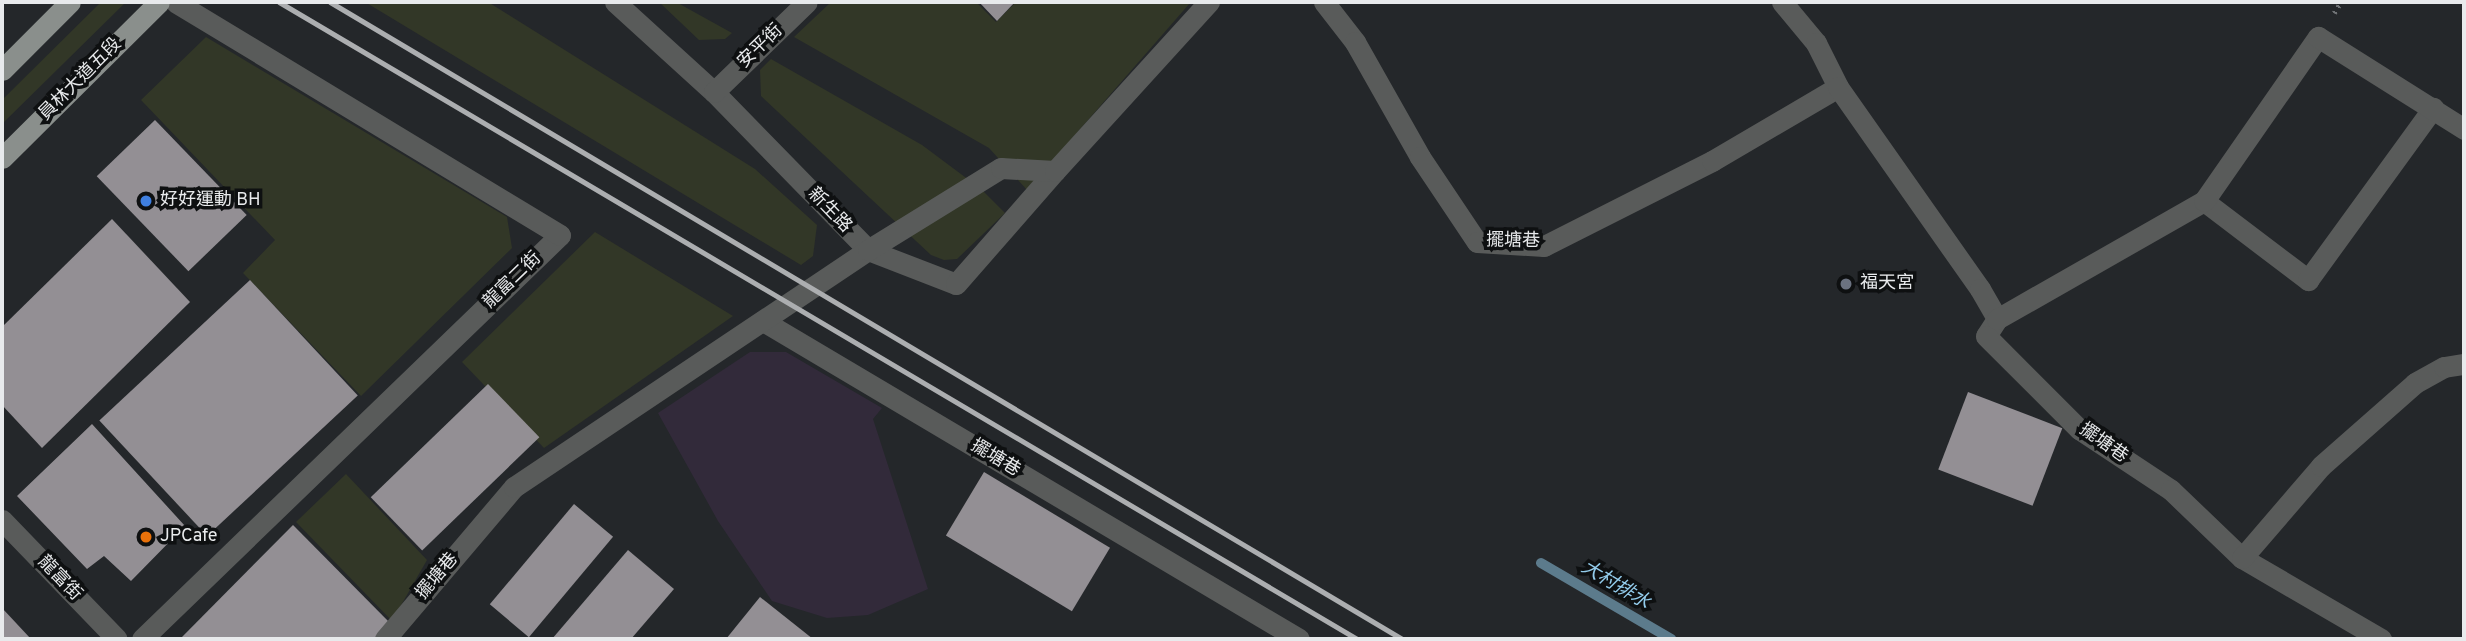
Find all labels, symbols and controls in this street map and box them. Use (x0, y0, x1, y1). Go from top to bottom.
street label: 安平街 (734, 20, 788, 74)
street label: 員林大道五段 (35, 34, 127, 126)
street label: 新生路 (802, 184, 856, 238)
place label: 好好運動 BH (160, 190, 261, 212)
marker: 好好運動 BH (138, 193, 154, 209)
street label: 擺塘巷 (1486, 231, 1540, 253)
street label: 龍富二街 (480, 248, 546, 314)
place label: 福天宮 (1860, 273, 1914, 295)
marker: 福天宮 (1838, 276, 1854, 292)
street label: 擺塘巷 (2075, 420, 2131, 468)
street label: 擺塘巷 (966, 436, 1024, 482)
place label: JPCafe (160, 526, 217, 548)
marker: JPCafe (138, 529, 154, 545)
street label: 擺塘巷 (412, 549, 464, 605)
street label: 龍富街 (32, 552, 86, 606)
water label: 大村排水 (1577, 557, 1653, 615)

